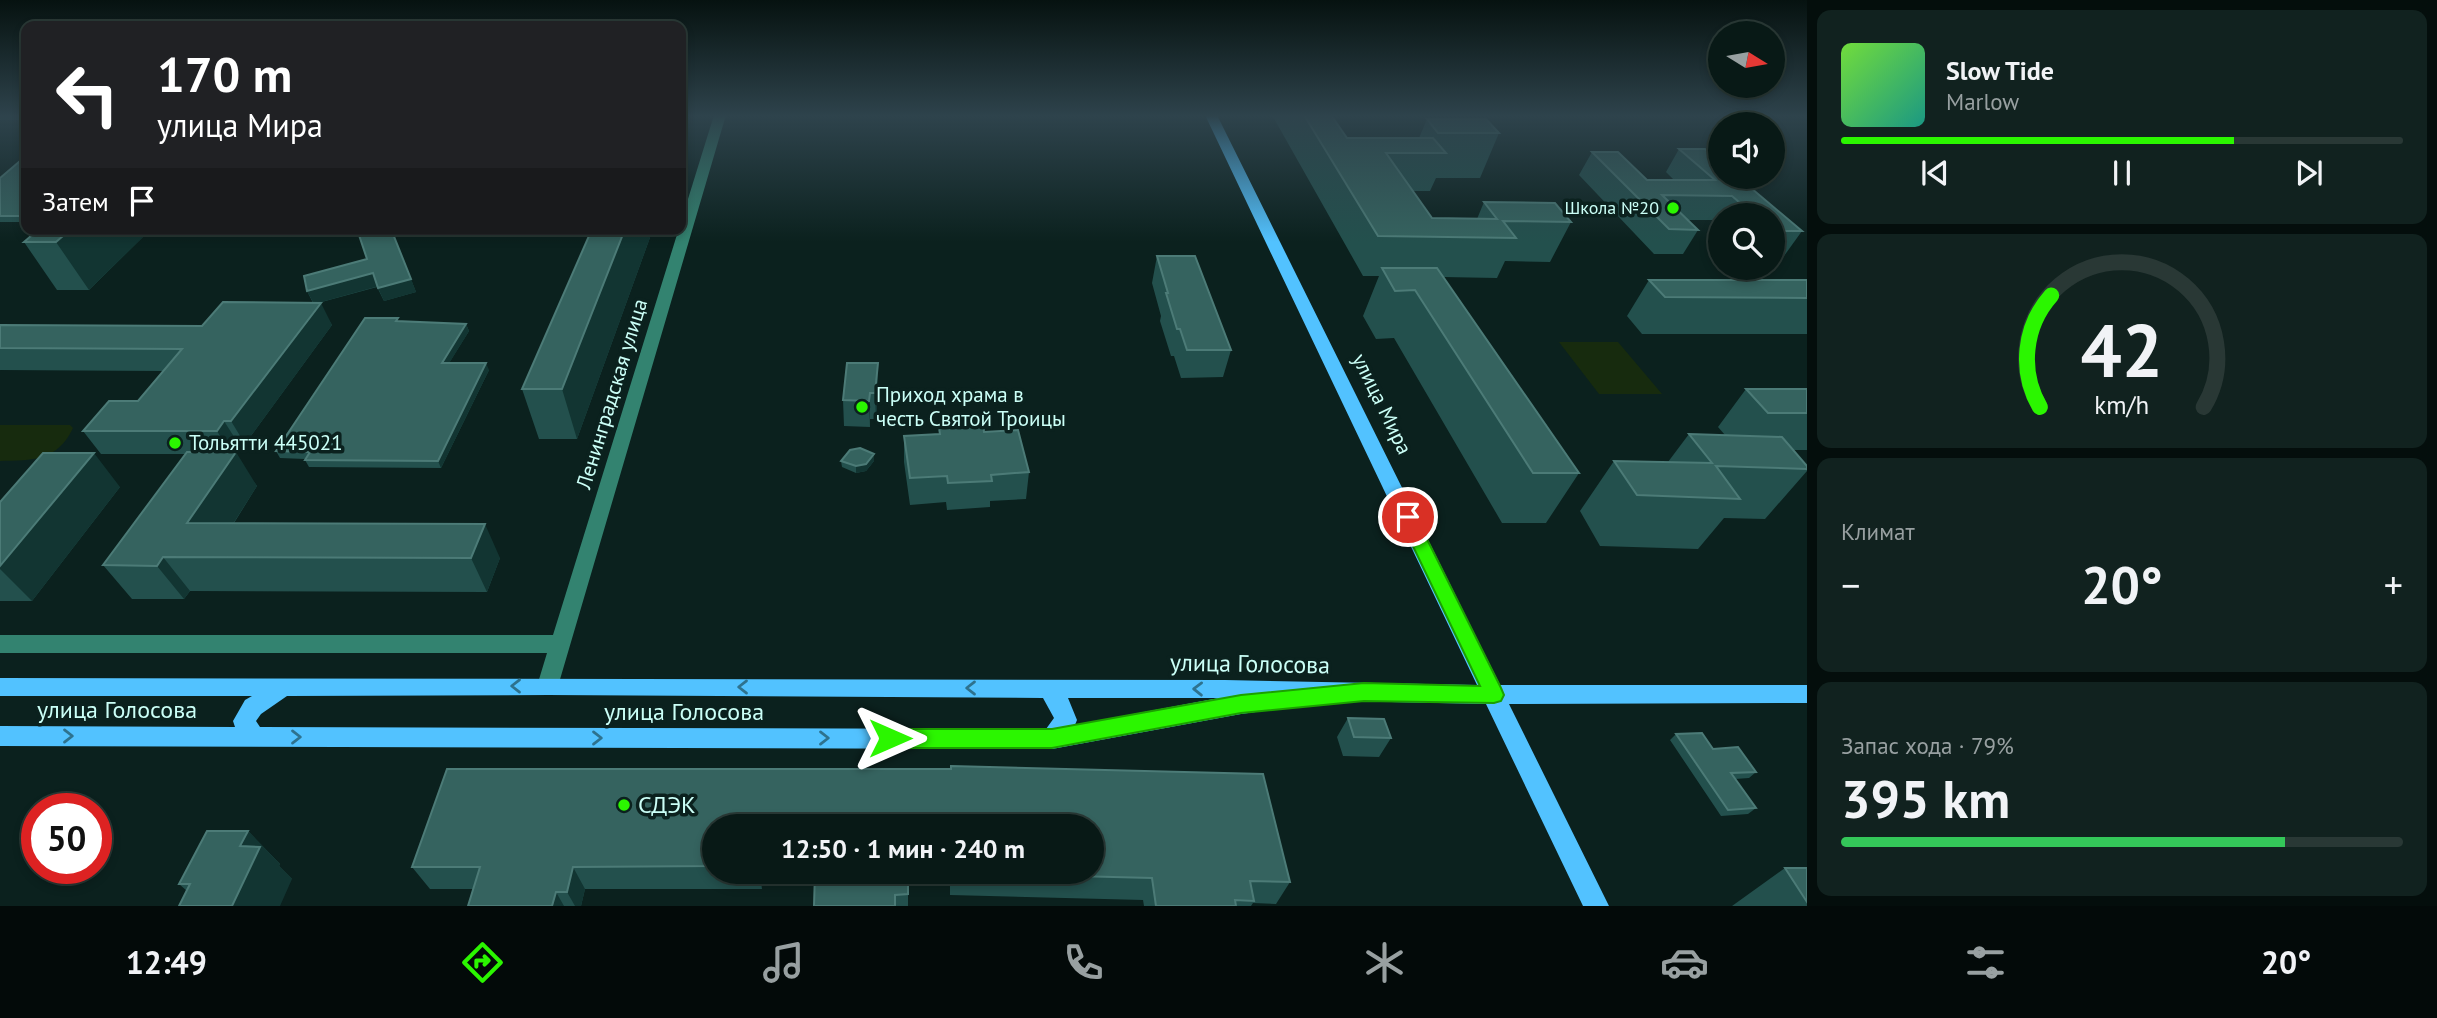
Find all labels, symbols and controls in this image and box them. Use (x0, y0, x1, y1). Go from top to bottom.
north arrow (1708, 21, 1785, 98)
map controls (1708, 21, 1785, 280)
text: 170 m (157, 42, 292, 106)
icon: left (42, 49, 133, 140)
text: Slow Tide (1946, 54, 2054, 87)
text: Marlow (1946, 87, 2019, 116)
text: улица Мира (157, 104, 323, 146)
button: sound (1708, 112, 1785, 189)
icon: previous (1916, 154, 1954, 192)
icon: pause (2103, 154, 2141, 192)
icon: next (2290, 154, 2328, 192)
icon: arrive (123, 182, 161, 220)
text: Затем (42, 185, 109, 218)
place label: Школа №20 (1564, 196, 1659, 219)
marker: Школа №20 (1665, 200, 1681, 216)
button: search (1708, 203, 1785, 280)
street label: Ленинградская улица (569, 295, 653, 493)
text: 42 (2081, 303, 2163, 397)
street label: улица Мира (1346, 349, 1418, 459)
place label: Приход храма в честь Святой Троицы (876, 381, 1066, 432)
text: km/h (2095, 389, 2149, 421)
marker: Приход храма в честь Святой Троицы (854, 399, 870, 415)
place label: Тольятти 445021 (189, 429, 343, 456)
marker: Тольятти 445021 (167, 435, 183, 451)
pin (1378, 487, 1438, 547)
icon: arrive (1389, 498, 1427, 536)
text: Климат (1841, 517, 1915, 546)
text: 20° (2081, 551, 2163, 618)
text: − (1841, 560, 1860, 609)
text: + (2384, 560, 2403, 609)
street label: улица Голосова (1170, 647, 1330, 680)
one-way arrow (510, 678, 520, 694)
one-way arrow (737, 679, 748, 695)
one-way arrow (965, 680, 975, 696)
one-way arrow (1192, 681, 1203, 697)
street label: улица Голосова (37, 694, 197, 725)
street label: улица Голосова (604, 696, 764, 727)
position arrow (853, 701, 927, 775)
one-way arrow (63, 728, 74, 744)
one-way arrow (291, 729, 301, 745)
one-way arrow (592, 730, 602, 746)
one-way arrow (819, 730, 830, 746)
text: Запас хода · 79% (1841, 731, 2014, 760)
text: 395 km (1841, 765, 2010, 832)
place label: СДЭК (638, 789, 696, 820)
speed limit sign: 50 (21, 793, 112, 884)
marker: СДЭК (616, 797, 632, 813)
text: 12:50 · 1 мин · 240 m (781, 832, 1025, 865)
icon: directions (458, 938, 507, 987)
icon: music (759, 938, 808, 987)
icon: phone (1059, 938, 1108, 987)
icon: climate (1360, 938, 1409, 987)
icon: car (1660, 938, 1709, 987)
icon: filters (1961, 938, 2010, 987)
text: 12:49 (126, 941, 207, 983)
text: 20° (2261, 941, 2311, 983)

